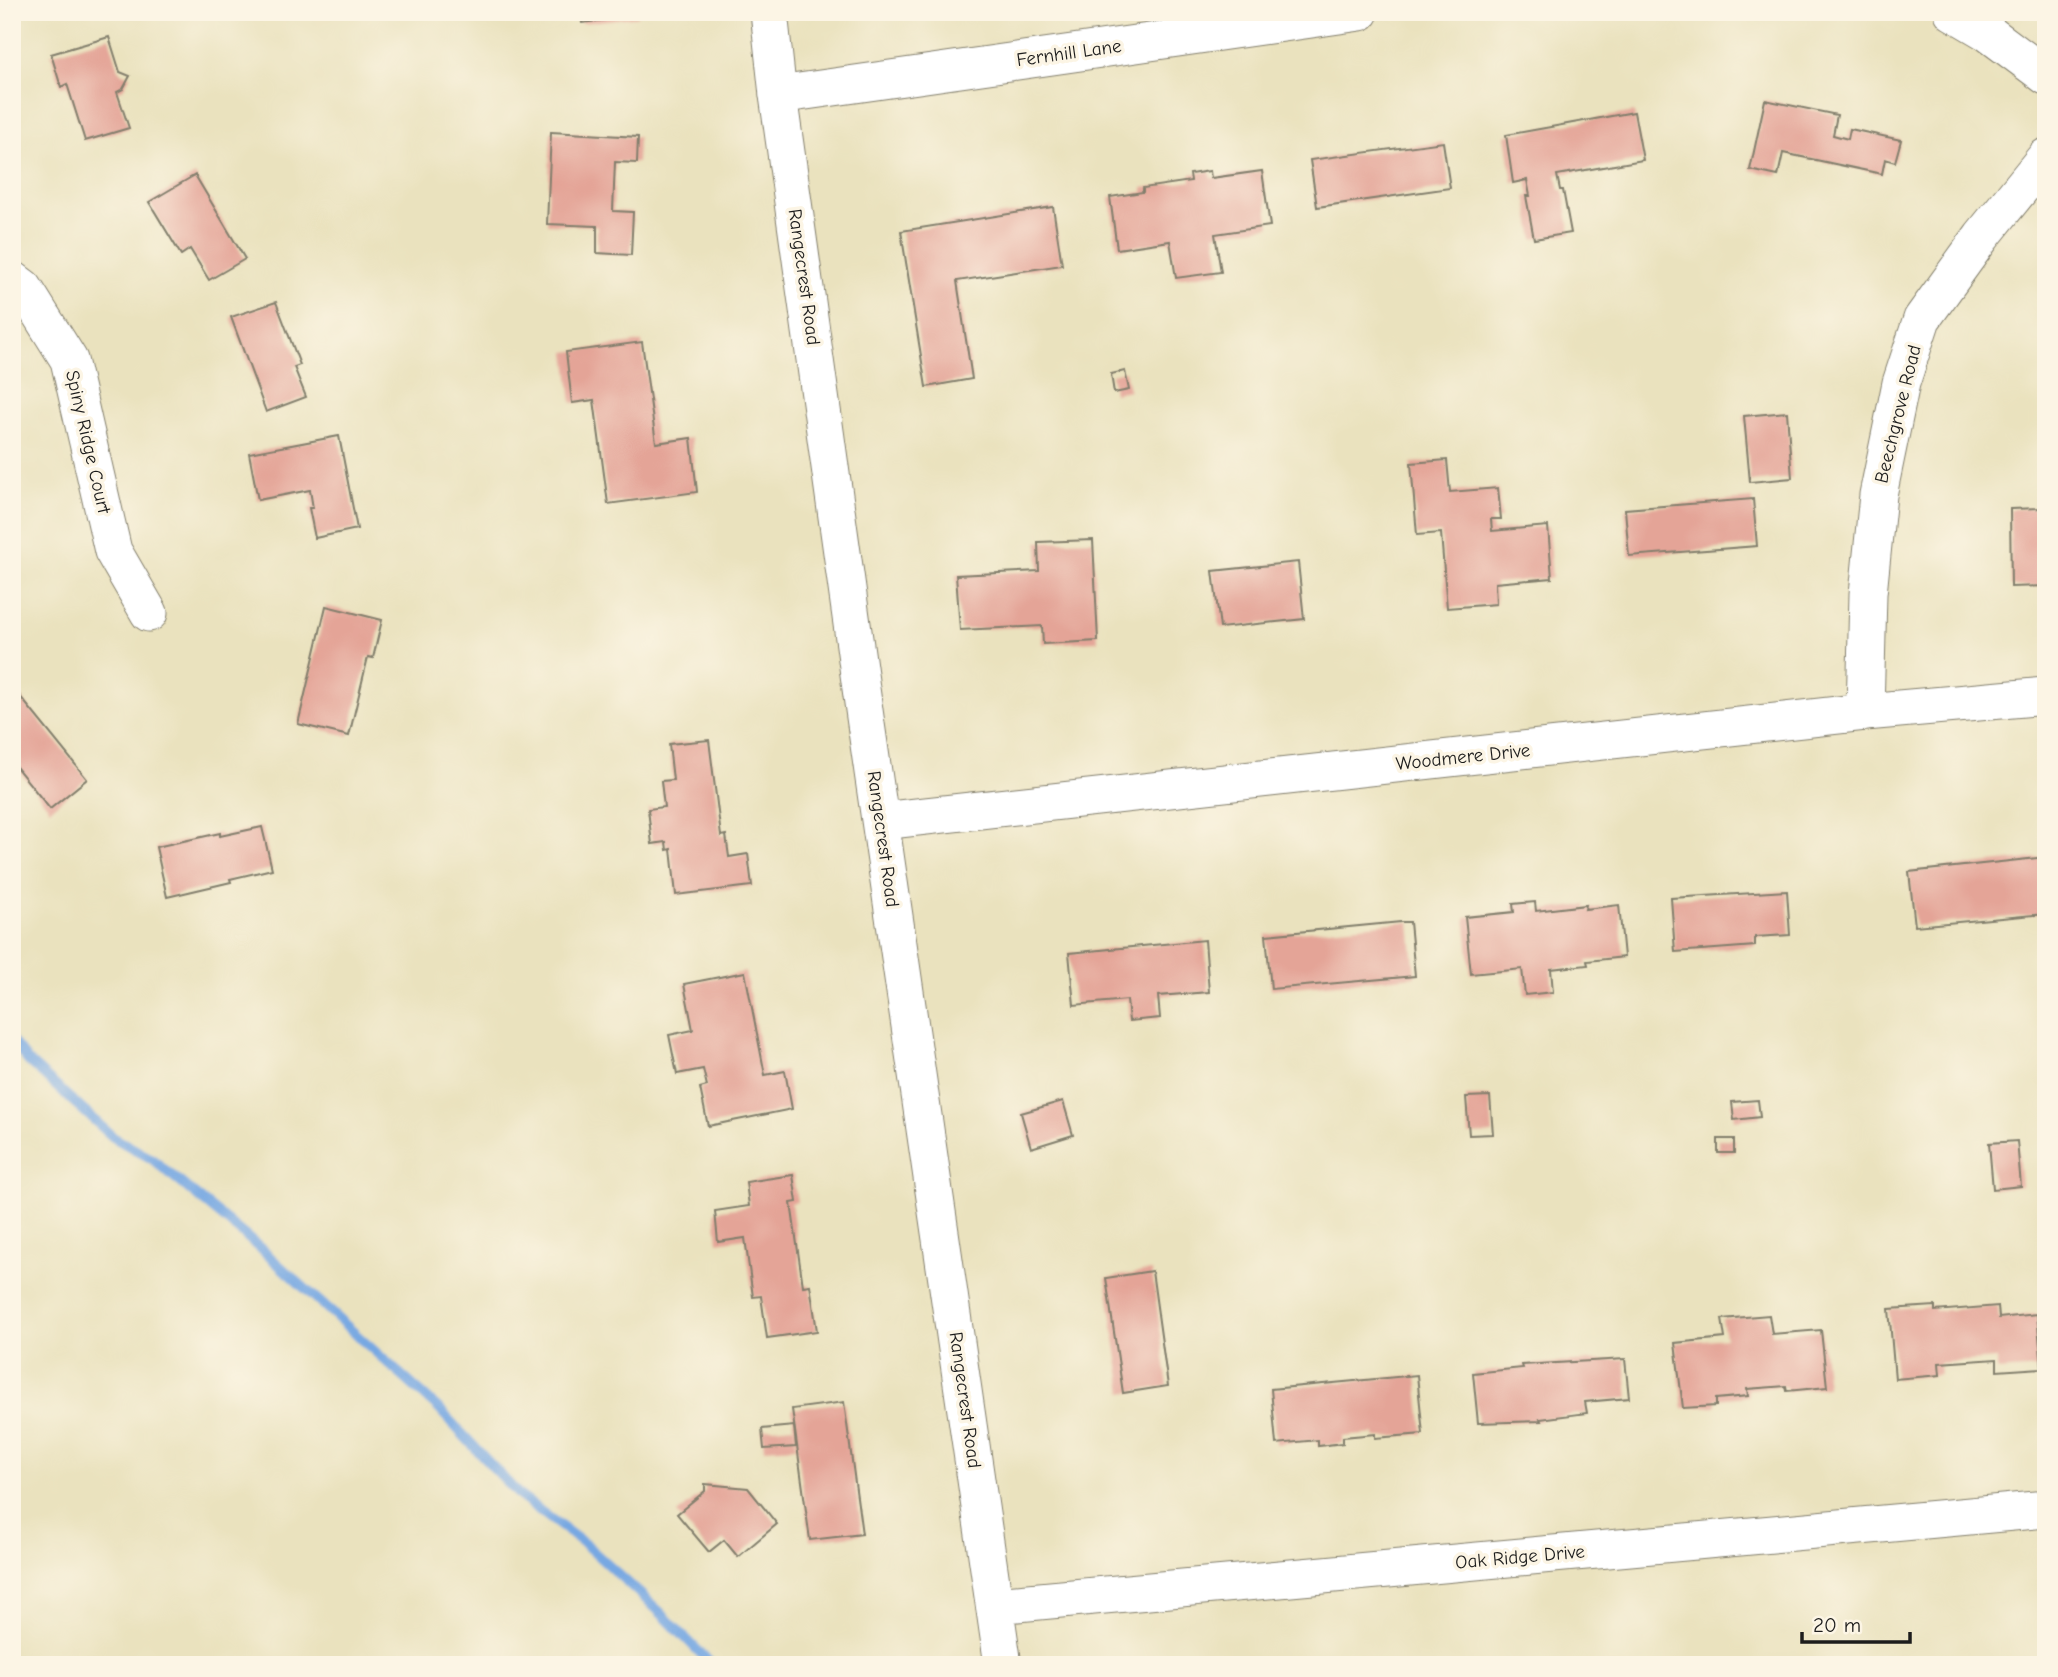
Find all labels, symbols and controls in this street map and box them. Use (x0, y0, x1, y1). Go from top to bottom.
street label: Fernhill Lane (1015, 35, 1123, 71)
street label: Rangecrest Road (784, 207, 824, 347)
street label: Beechgrove Road (1870, 343, 1926, 485)
street label: Spiny Ridge Court (61, 368, 115, 516)
street label: Woodmere Drive (1395, 739, 1531, 775)
street label: Rangecrest Road (863, 769, 903, 909)
street label: Rangecrest Road (945, 1330, 985, 1470)
street label: Oak Ridge Drive (1454, 1540, 1586, 1574)
scale bar (1802, 1600, 1911, 1644)
text: 20 m (1813, 1613, 1861, 1637)

